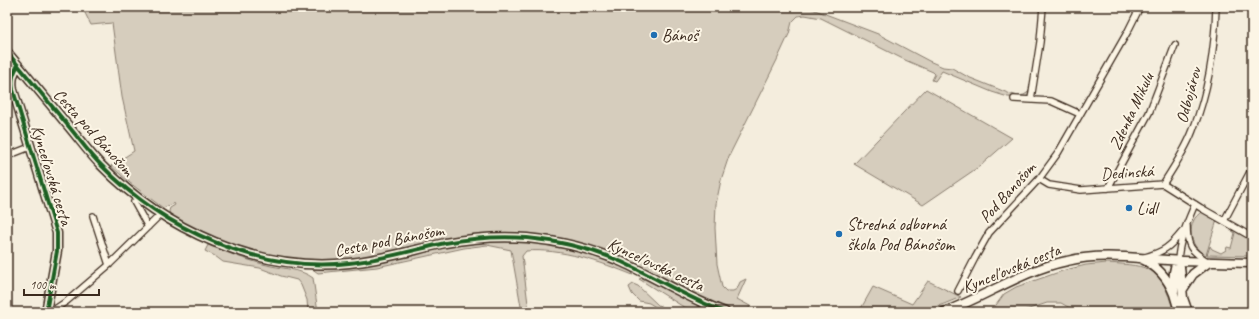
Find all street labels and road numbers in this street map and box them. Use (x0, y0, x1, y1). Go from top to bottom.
street label: Odbojárov (1171, 63, 1206, 125)
street label: Zdenka Mikulu (1104, 68, 1159, 153)
street label: Cesta pod Bánošom (49, 84, 139, 181)
street label: Kynceľovská cesta (26, 123, 77, 229)
street label: Pod Banošom (975, 156, 1041, 227)
street label: Dedinská (1100, 160, 1155, 185)
street label: Cesta pod Bánošom (333, 219, 447, 261)
street label: Kynceľovská cesta (604, 233, 708, 296)
street label: Kynceľovská cesta (959, 239, 1064, 298)

